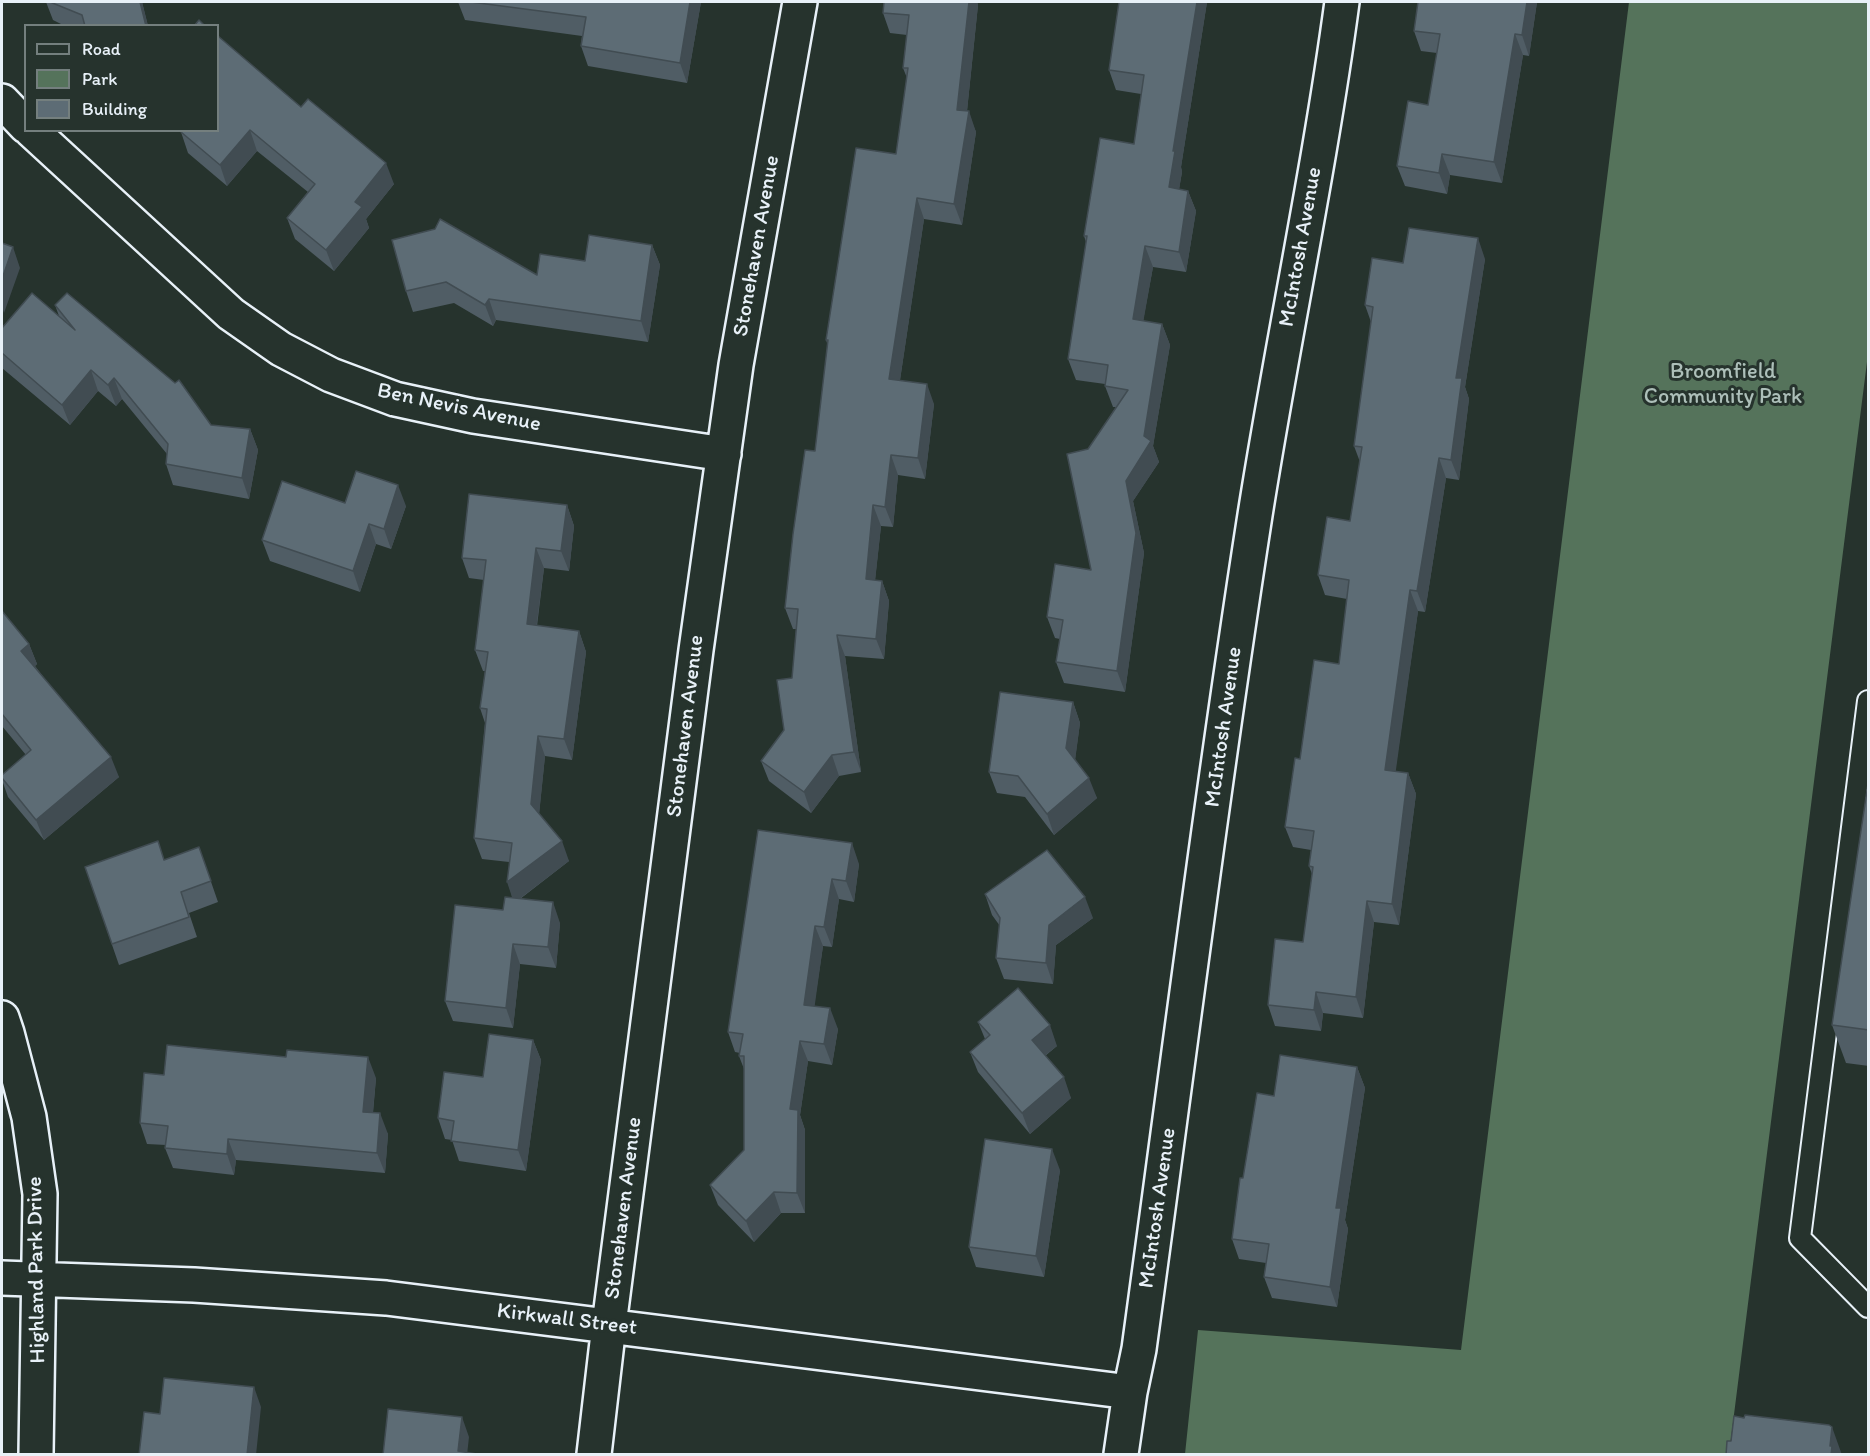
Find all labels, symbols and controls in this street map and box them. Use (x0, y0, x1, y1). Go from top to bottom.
legend (24, 24, 219, 132)
text: Road (82, 38, 121, 60)
text: Park (82, 68, 117, 90)
text: Building (82, 98, 147, 120)
street label: Stonehaven Avenue (728, 153, 786, 339)
street label: McIntosh Avenue (1274, 165, 1328, 329)
park label: Broomfield Community Park (1644, 359, 1802, 410)
street label: Ben Nevis Avenue (375, 378, 543, 438)
street label: Stonehaven Avenue (662, 633, 710, 819)
street label: McIntosh Avenue (1200, 645, 1248, 809)
street label: Stonehaven Avenue (600, 1115, 648, 1301)
street label: McIntosh Avenue (1134, 1126, 1182, 1290)
street label: Highland Park Drive (22, 1176, 52, 1364)
street label: Kirkwall Street (495, 1298, 639, 1342)

